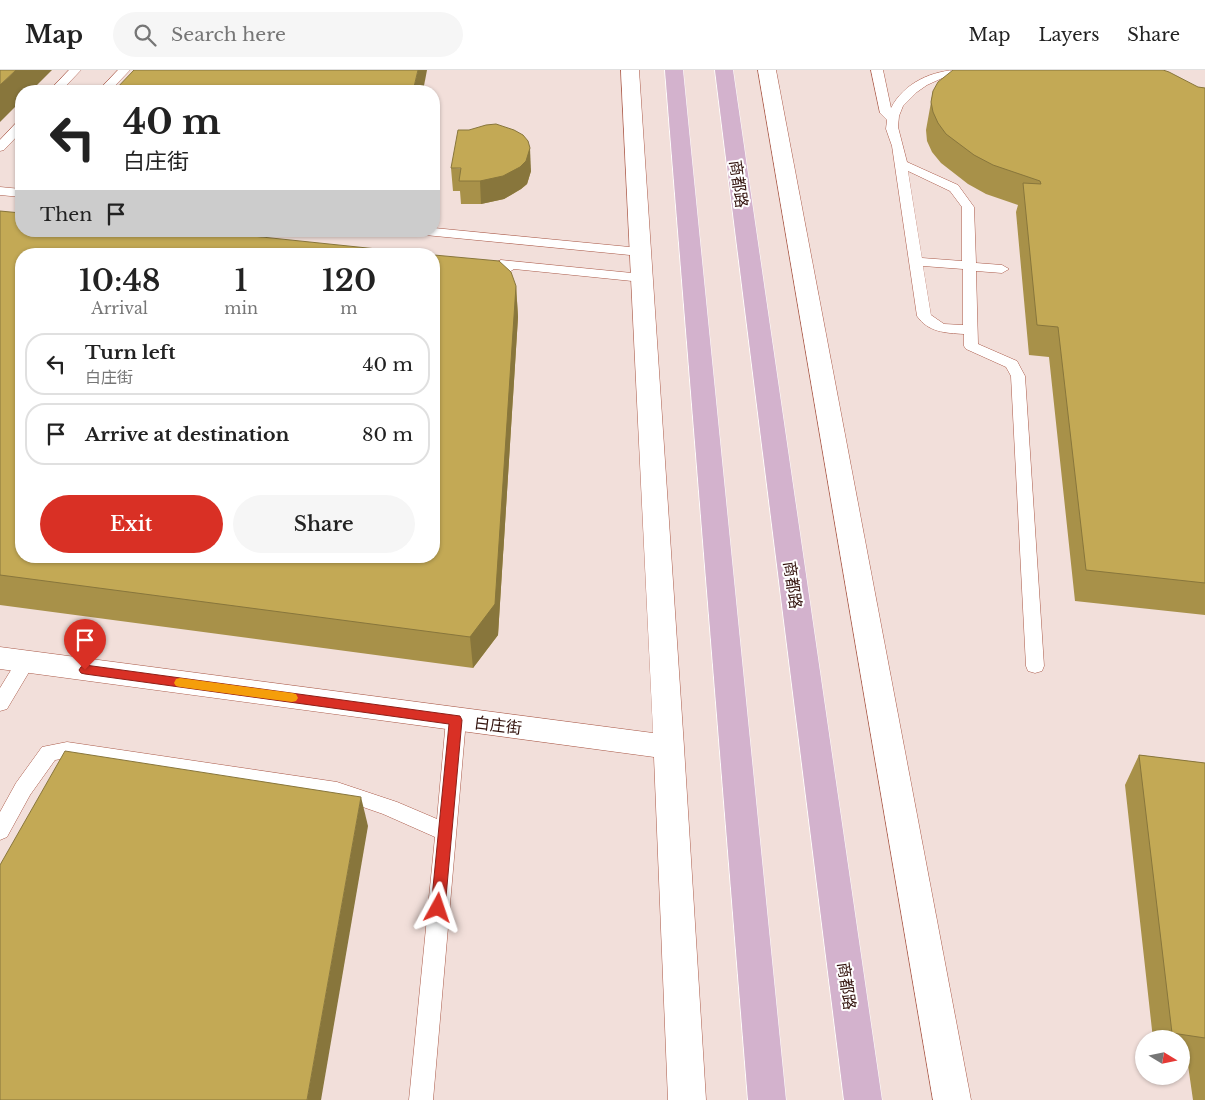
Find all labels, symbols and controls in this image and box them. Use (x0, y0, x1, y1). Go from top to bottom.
search box (113, 12, 463, 57)
text: Map (25, 20, 83, 49)
icon: search (131, 21, 159, 49)
text: Search here (171, 23, 286, 46)
text: Map (969, 24, 1010, 46)
text: Layers (1038, 24, 1099, 46)
text: Share (1127, 24, 1180, 46)
text: 40 m (123, 100, 221, 143)
icon: left (40, 105, 105, 170)
text: 白庄街 (123, 148, 189, 175)
street label: 商都路 (726, 159, 752, 209)
icon: arrive (102, 200, 130, 228)
text: Then (40, 203, 92, 226)
text: 10:48 (79, 262, 161, 299)
text: 1 (235, 262, 248, 299)
text: 120 (322, 262, 376, 299)
text: Arrival (91, 298, 148, 318)
text: min (224, 298, 258, 318)
text: m (340, 298, 358, 318)
text: Turn left (85, 341, 176, 364)
icon: left (42, 350, 70, 378)
text: 40 m (362, 353, 413, 376)
text: 白庄街 (85, 367, 133, 387)
icon: arrive (42, 420, 70, 448)
text: Arrive at destination (85, 423, 289, 446)
text: 80 m (362, 423, 413, 446)
button: Exit (40, 495, 223, 553)
button: Share (233, 495, 415, 553)
street label: 商都路 (780, 560, 806, 610)
pin (64, 619, 106, 670)
icon: arrive (71, 626, 99, 654)
street label: 白庄街 (473, 712, 523, 738)
position arrow (411, 881, 463, 933)
street label: 商都路 (834, 961, 860, 1011)
north arrow (1135, 1030, 1190, 1085)
map controls (1135, 1030, 1190, 1085)

